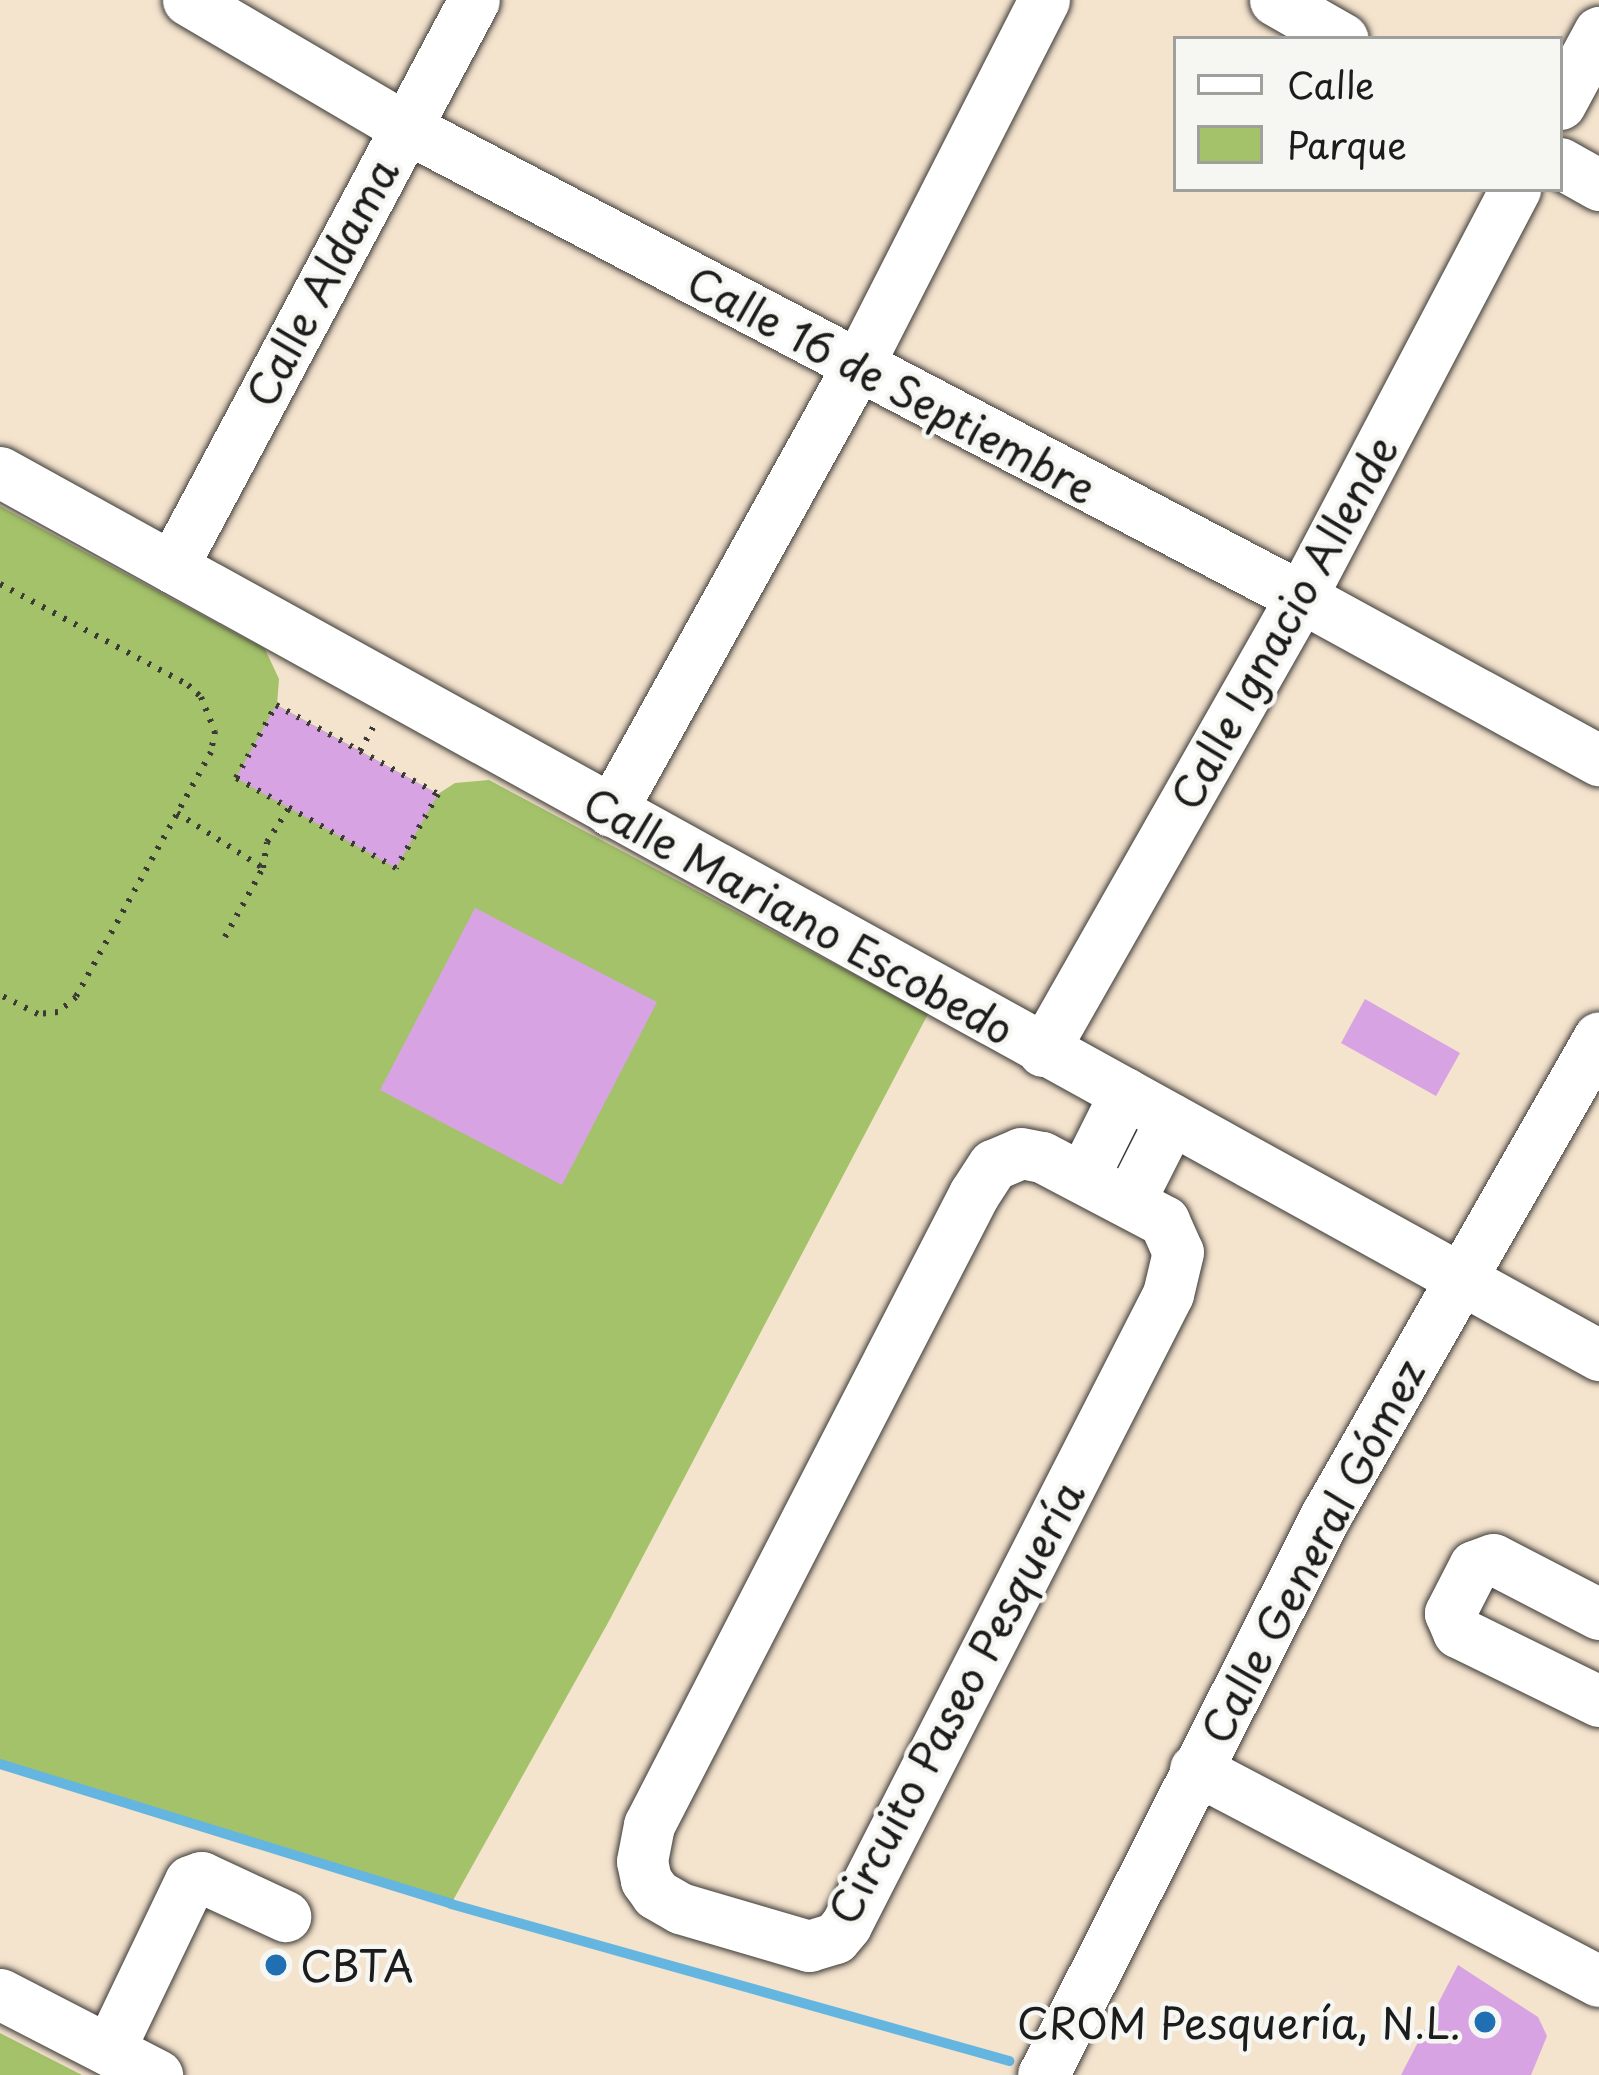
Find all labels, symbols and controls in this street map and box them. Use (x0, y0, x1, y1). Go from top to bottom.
legend (1173, 36, 1563, 192)
text: Calle (1287, 57, 1375, 111)
text: Parque (1287, 117, 1407, 171)
street label: Calle Aldama (234, 149, 408, 415)
street label: Calle 16 de Septiembre (674, 252, 1110, 516)
street label: Calle Ignacio Allende (1158, 424, 1408, 820)
street label: Calle Mariano Escobedo (577, 777, 1021, 1053)
street label: Calle General Gómez (1190, 1351, 1434, 1751)
street label: Circuito Paseo Pesquería (816, 1470, 1094, 1934)
place label: CBTA (300, 1940, 414, 1990)
marker: CBTA (263, 1952, 289, 1978)
place label: CROM Pesquería, N.L. (1010, 1997, 1461, 2047)
marker: CROM Pesquería, N.L. (1472, 2009, 1498, 2035)

